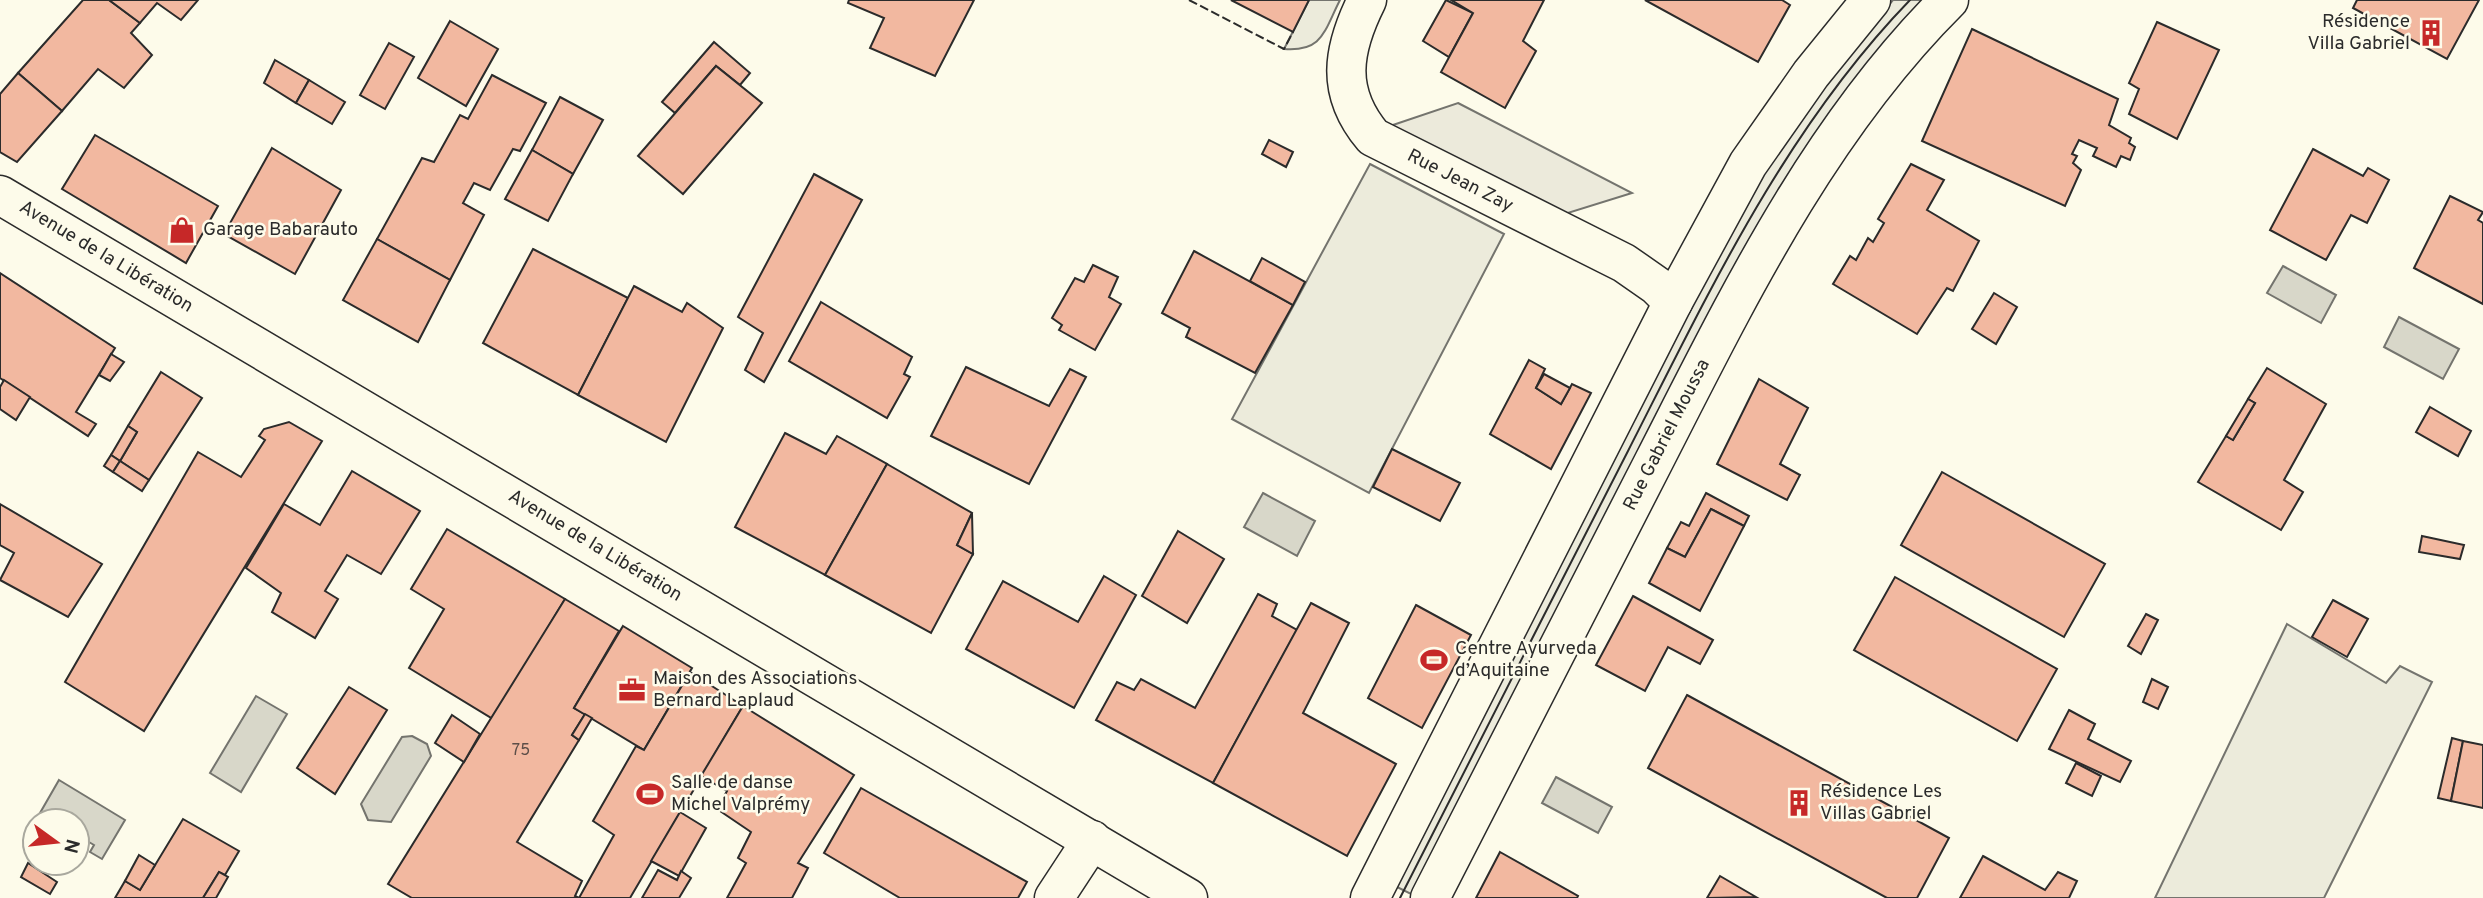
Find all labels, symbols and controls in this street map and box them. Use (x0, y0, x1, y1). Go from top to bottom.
place label: Résidence Villa Gabriel (2307, 10, 2410, 56)
building icon: Résidence Villa Gabriel (2416, 18, 2446, 48)
street label: Rue Jean Zay (1403, 144, 1517, 218)
street label: Avenue de la Libération (15, 195, 197, 319)
shop icon: Garage Babarauto (167, 215, 197, 245)
place label: Garage Babarauto (203, 218, 358, 242)
street label: Rue Gabriel Moussa (1618, 355, 1716, 515)
street label: Avenue de la Libération (504, 484, 686, 608)
place label: Centre Ayurveda d’Aquitaine (1455, 637, 1597, 683)
sports icon: Centre Ayurveda d’Aquitaine (1419, 645, 1449, 675)
place label: Maison des Associations Bernard Laplaud (653, 667, 857, 713)
office icon: Maison des Associations Bernard Laplaud (617, 675, 647, 705)
house number: 75 (512, 741, 530, 761)
place label: Salle de danse Michel Valprémy (671, 771, 810, 817)
sports icon: Salle de danse Michel Valprémy (635, 779, 665, 809)
place label: Résidence Les Villas Gabriel (1820, 780, 1942, 826)
building icon: Résidence Les Villas Gabriel (1784, 788, 1814, 818)
north arrow (21, 807, 91, 877)
text: N (57, 836, 84, 856)

